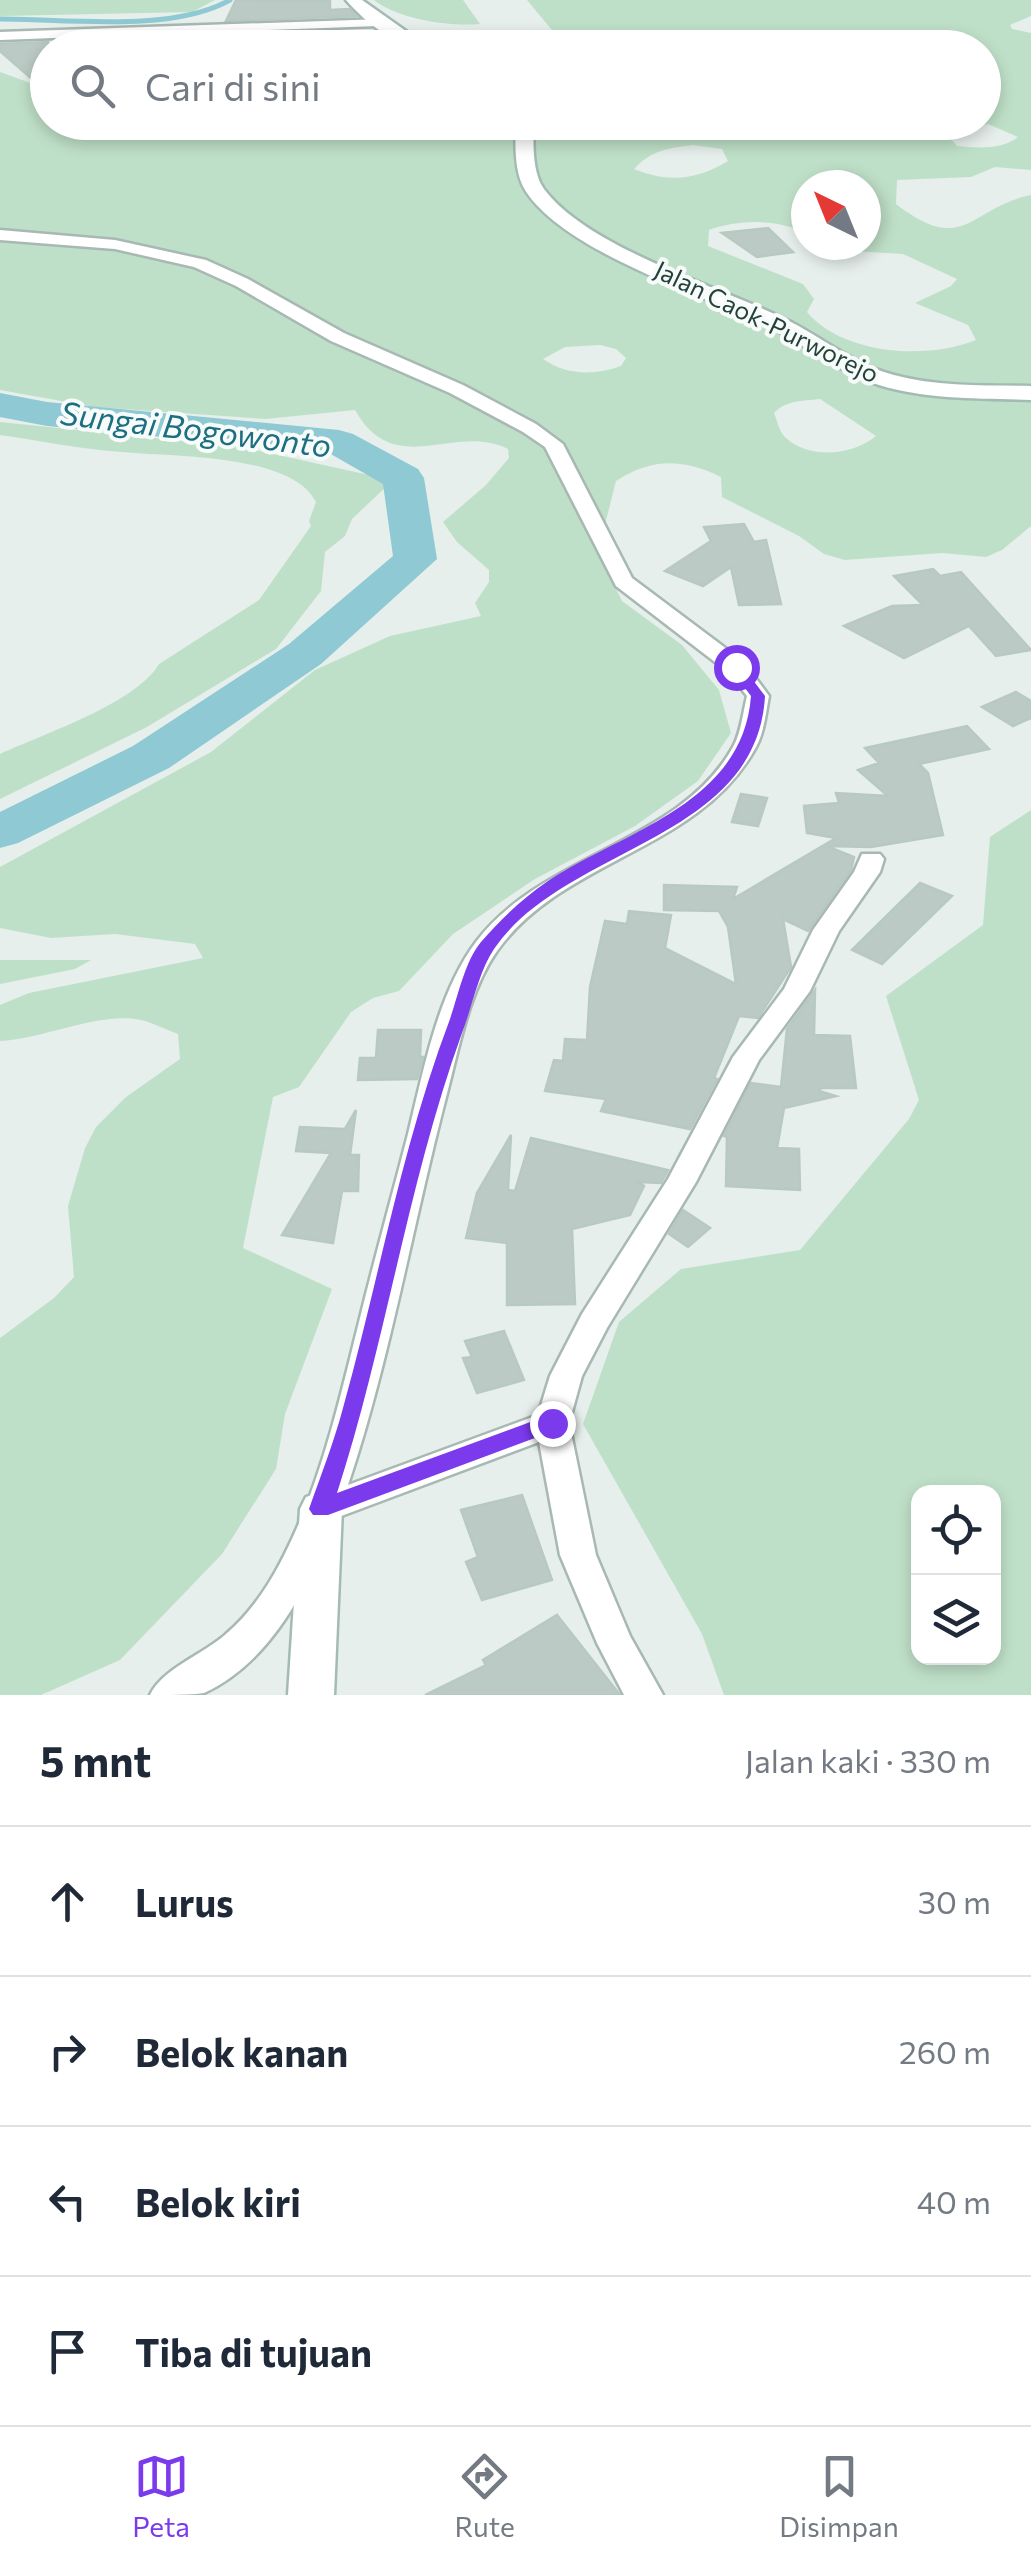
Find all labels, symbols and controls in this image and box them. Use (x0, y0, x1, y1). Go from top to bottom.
search box (30, 30, 1001, 140)
icon: search (65, 58, 120, 113)
text: Cari di sini (145, 62, 321, 109)
north arrow (791, 170, 881, 260)
street label: Jalan Caok-Purworejo (650, 254, 884, 388)
water label: Sungai Bogowonto (58, 392, 334, 464)
route start (714, 645, 760, 691)
route end (530, 1401, 576, 1447)
map controls (911, 1485, 1001, 1665)
button: locate (911, 1485, 1001, 1575)
button: layers (911, 1575, 1001, 1665)
text: 5 mnt (40, 1734, 151, 1786)
text: Jalan kaki · 330 m (745, 1740, 991, 1780)
icon: ahead (40, 1874, 95, 1929)
text: Lurus (135, 1878, 234, 1925)
text: 30 m (918, 1881, 991, 1921)
icon: right (40, 2024, 95, 2079)
text: Belok kanan (135, 2028, 348, 2075)
text: 260 m (899, 2031, 991, 2071)
icon: left (40, 2174, 95, 2229)
text: Belok kiri (135, 2178, 301, 2225)
text: 40 m (917, 2181, 991, 2221)
icon: arrive (40, 2324, 95, 2379)
text: Tiba di tujuan (135, 2328, 372, 2375)
tab: Peta (132, 2449, 190, 2543)
tab: Rute (455, 2449, 515, 2543)
tab: Disimpan (779, 2449, 899, 2543)

